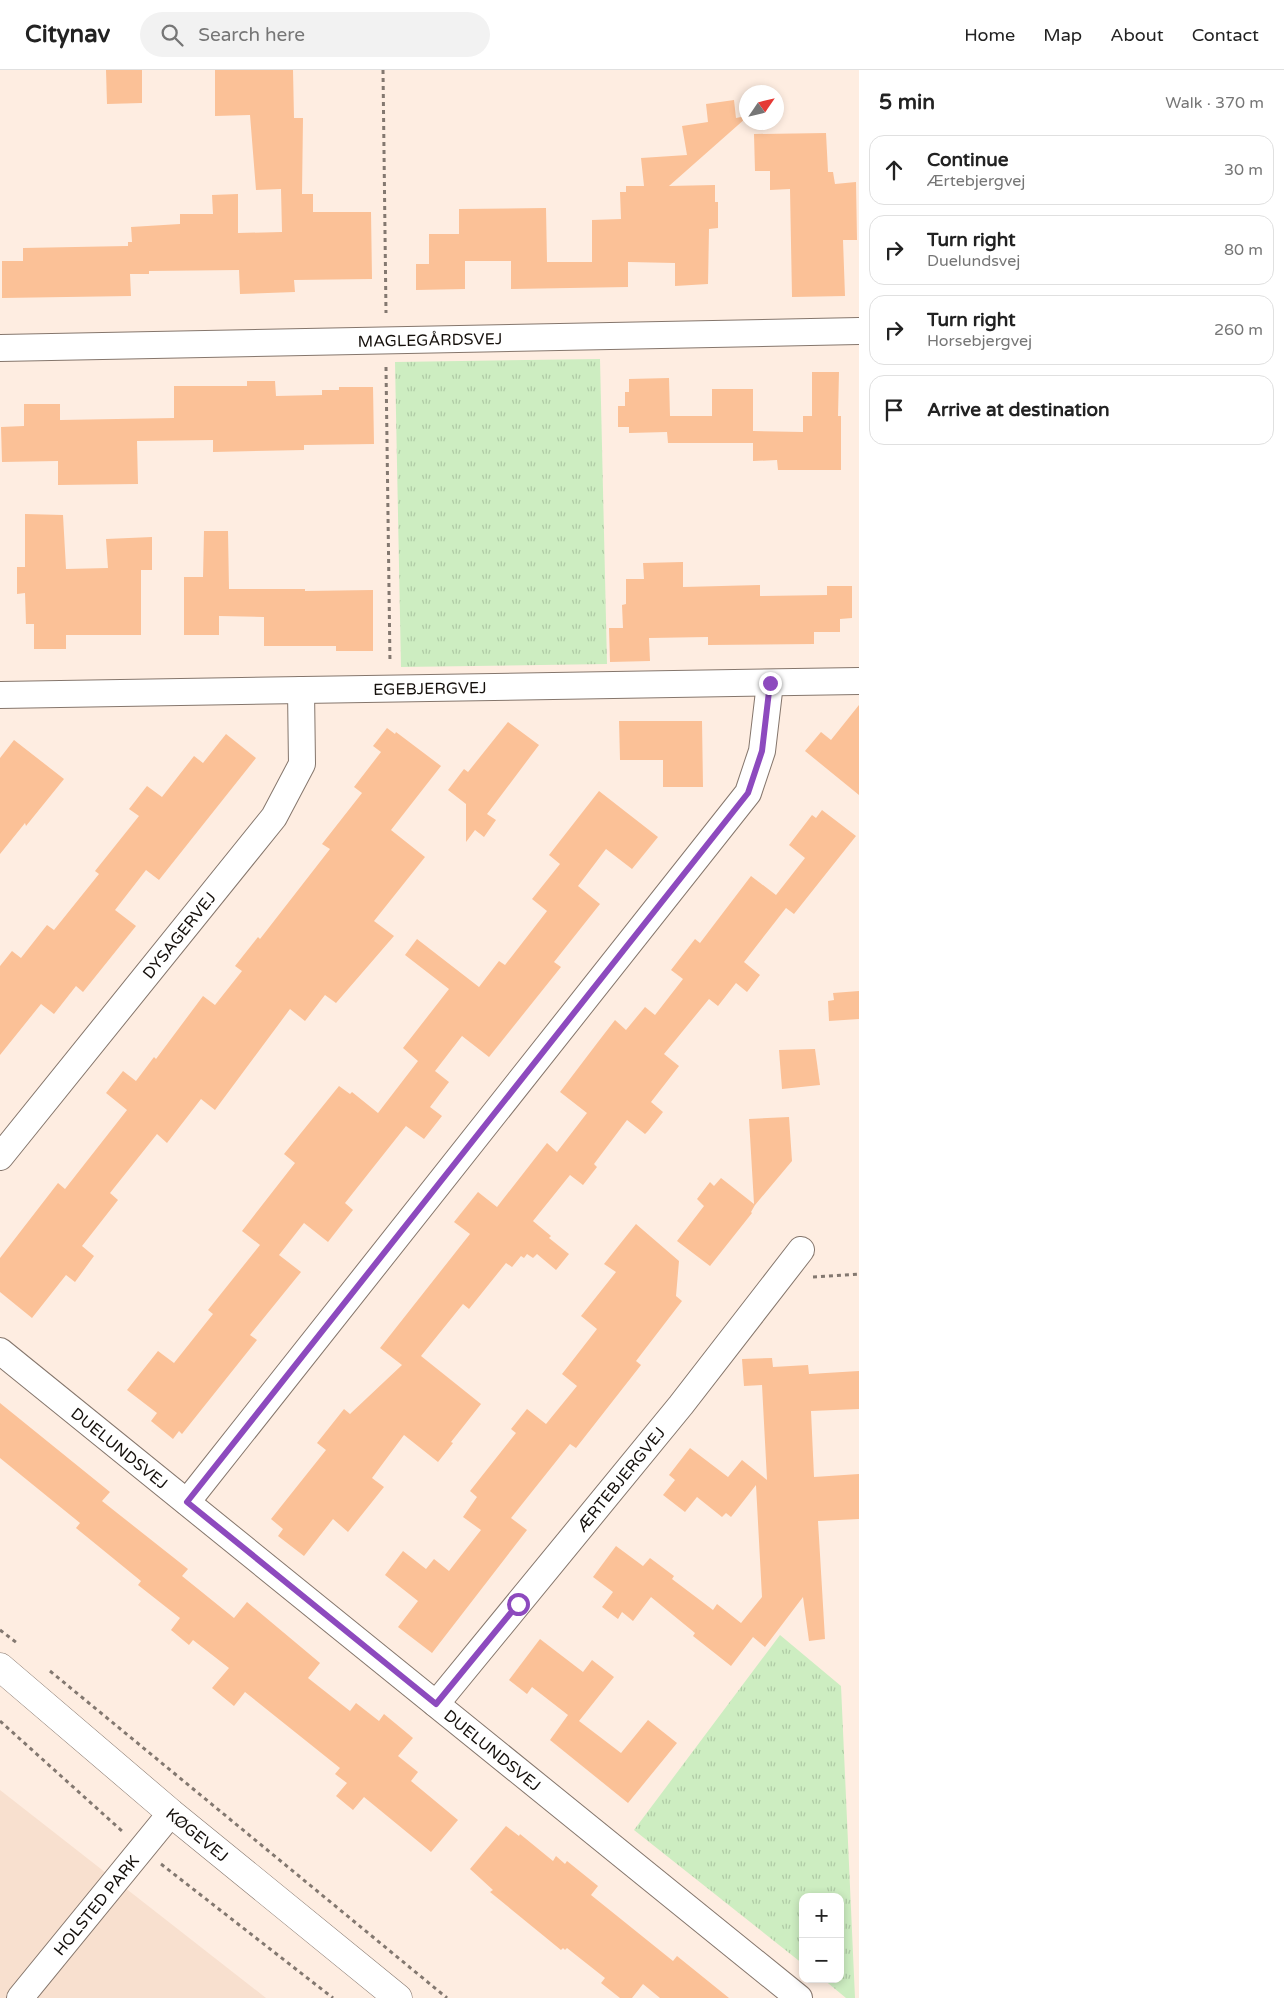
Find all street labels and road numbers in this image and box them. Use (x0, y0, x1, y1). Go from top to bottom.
street label: MAGLEGÅRDSVEJ (357, 329, 502, 352)
street label: EGEBJERGVEJ (373, 678, 487, 700)
street label: DYSAGERVEJ (139, 888, 221, 983)
street label: DUELUNDSVEJ (67, 1404, 172, 1494)
street label: ÆRTEBJERGVEJ (573, 1423, 670, 1536)
street label: DUELUNDSVEJ (440, 1706, 545, 1796)
street label: KØGEVEJ (162, 1804, 232, 1867)
street label: HOLSTED PARK (50, 1851, 144, 1960)

